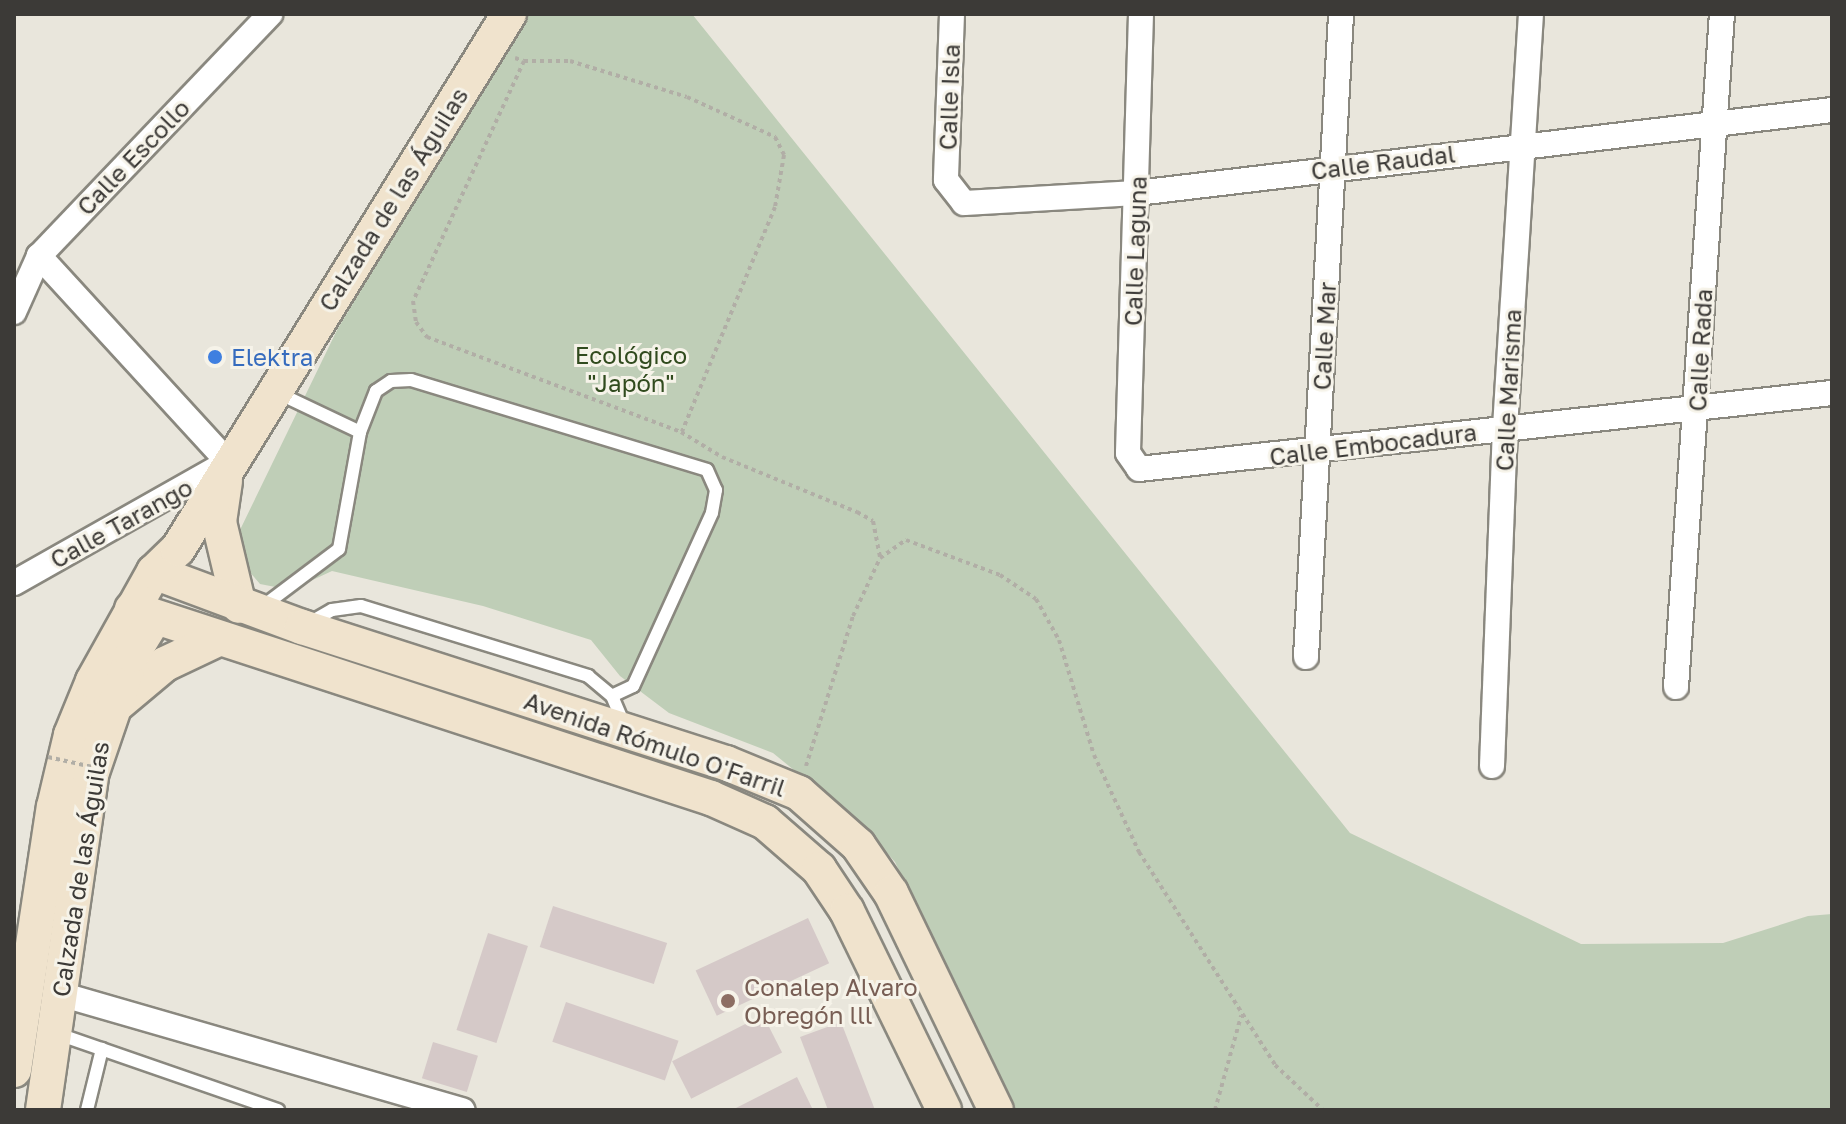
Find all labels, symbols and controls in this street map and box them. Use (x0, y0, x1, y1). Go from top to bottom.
street label: Calle Isla (933, 43, 965, 151)
street label: Calzada de las Águilas (312, 82, 474, 316)
street label: Calle Escollo (71, 93, 195, 221)
street label: Calle Raudal (1309, 139, 1457, 185)
street label: Calle Laguna (1118, 176, 1152, 326)
street label: Calle Mar (1307, 281, 1341, 391)
street label: Calle Rada (1682, 288, 1718, 412)
street label: Calle Marisma (1489, 308, 1527, 472)
park label: Ecológico "Japón" (575, 341, 687, 397)
place label: Elektra (231, 343, 313, 371)
marker: Elektra (206, 348, 224, 366)
street label: Calle Embocadura (1268, 417, 1478, 471)
street label: Calle Tarango (45, 472, 197, 574)
street label: Avenida Rómulo O'Farril (521, 686, 789, 802)
street label: Calzada de las Águilas (46, 739, 114, 999)
place label: Conalep Alvaro Obregón lll (744, 973, 918, 1029)
marker: Conalep Alvaro Obregón lll (719, 992, 737, 1010)

